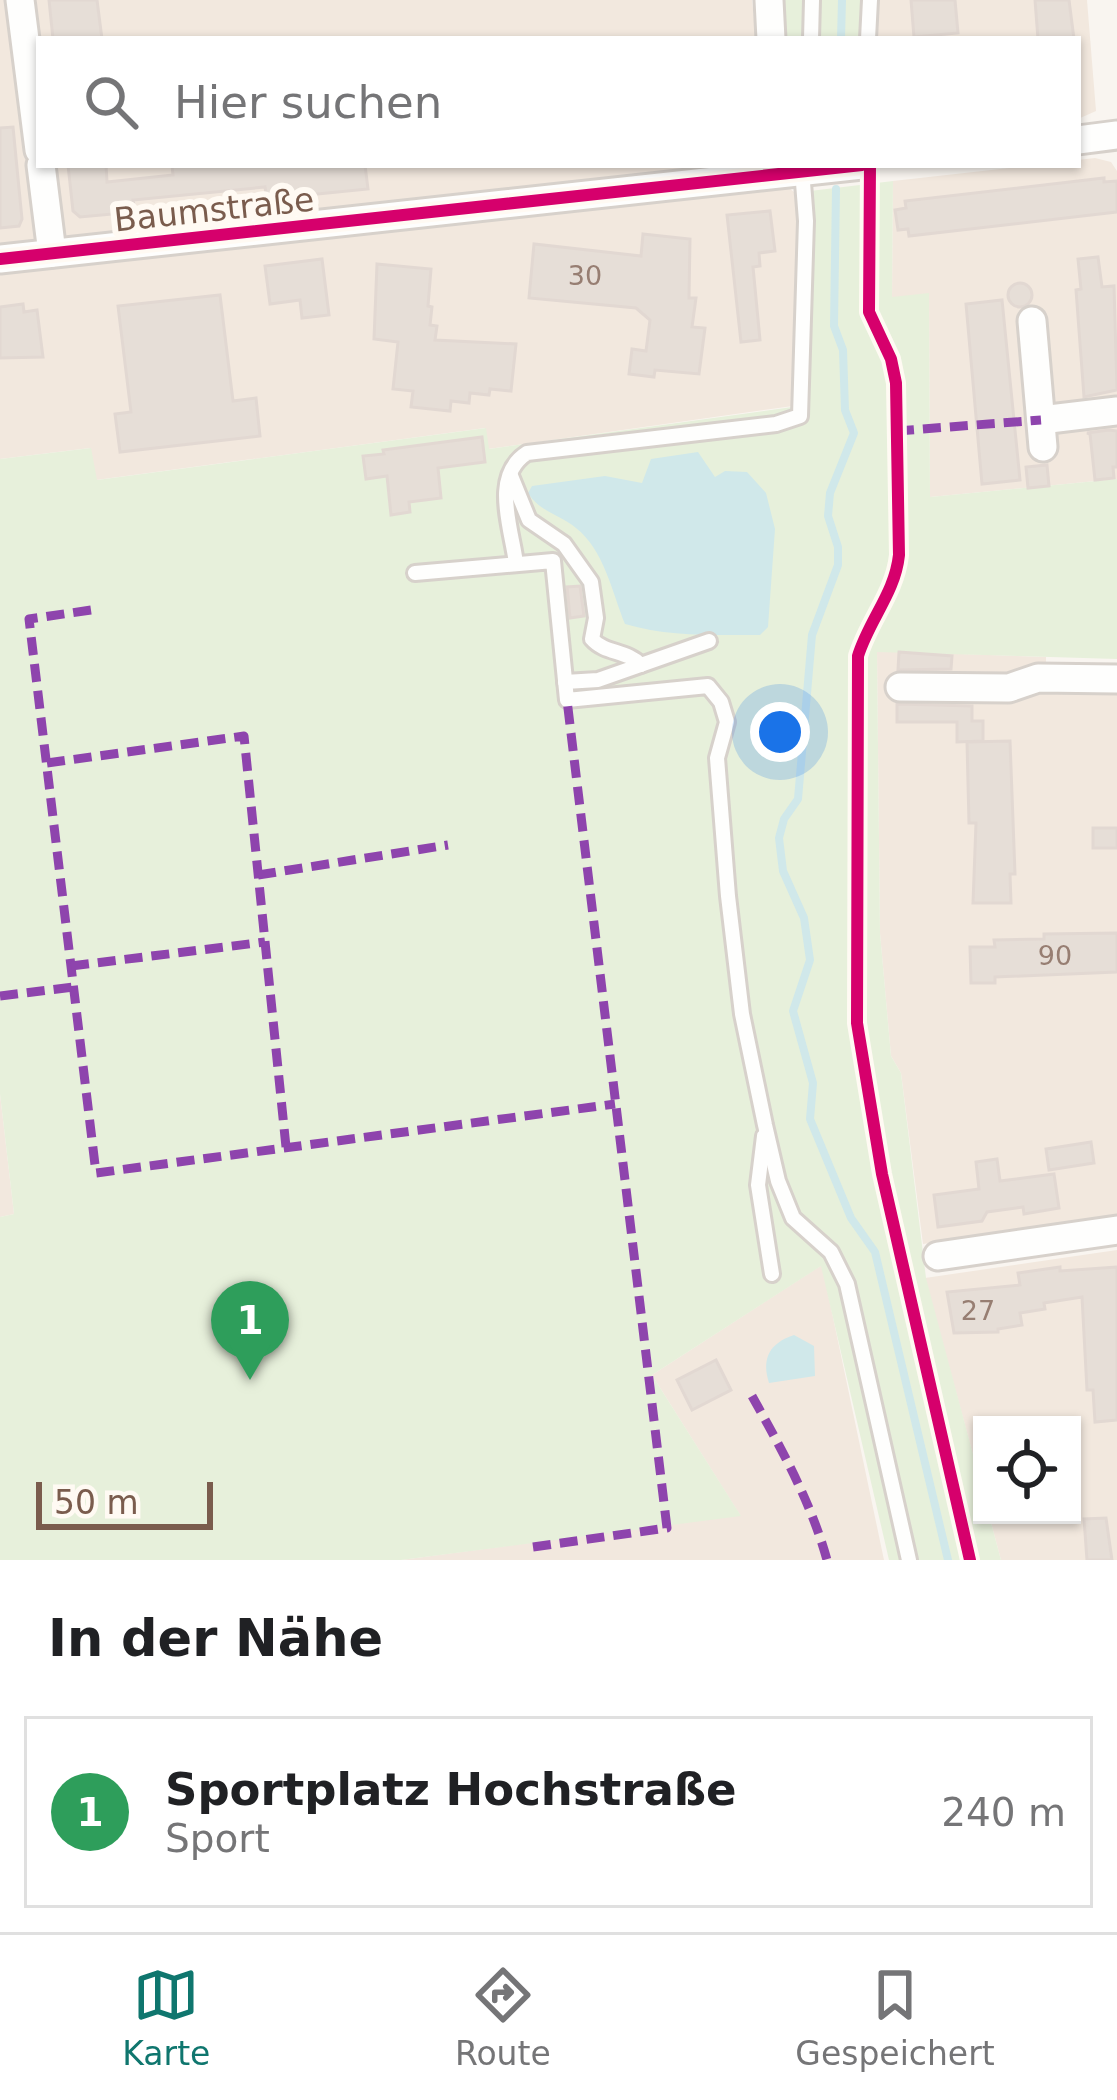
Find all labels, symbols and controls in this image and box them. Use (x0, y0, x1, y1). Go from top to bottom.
search box (36, 36, 1081, 168)
icon: search (78, 69, 144, 135)
text: Hier suchen (174, 76, 442, 129)
street label: Baumstraße (112, 180, 316, 239)
house number: 30 (568, 260, 602, 291)
your location (750, 702, 810, 762)
house number: 90 (1038, 940, 1072, 971)
pin: 1 (211, 1281, 289, 1380)
house number: 27 (961, 1295, 995, 1326)
map controls (973, 1416, 1081, 1524)
button: locate (973, 1416, 1081, 1524)
scale bar (36, 1476, 213, 1529)
text: 50 m (54, 1483, 139, 1522)
text: In der Nähe (48, 1609, 383, 1668)
text: Sportplatz Hochstraße (165, 1763, 737, 1816)
text: 1 (76, 1790, 104, 1835)
text: 240 m (941, 1790, 1066, 1835)
text: Sport (165, 1816, 270, 1861)
tab: Karte (122, 1962, 210, 2073)
tab: Route (455, 1962, 551, 2073)
tab: Gespeichert (795, 1962, 995, 2073)

